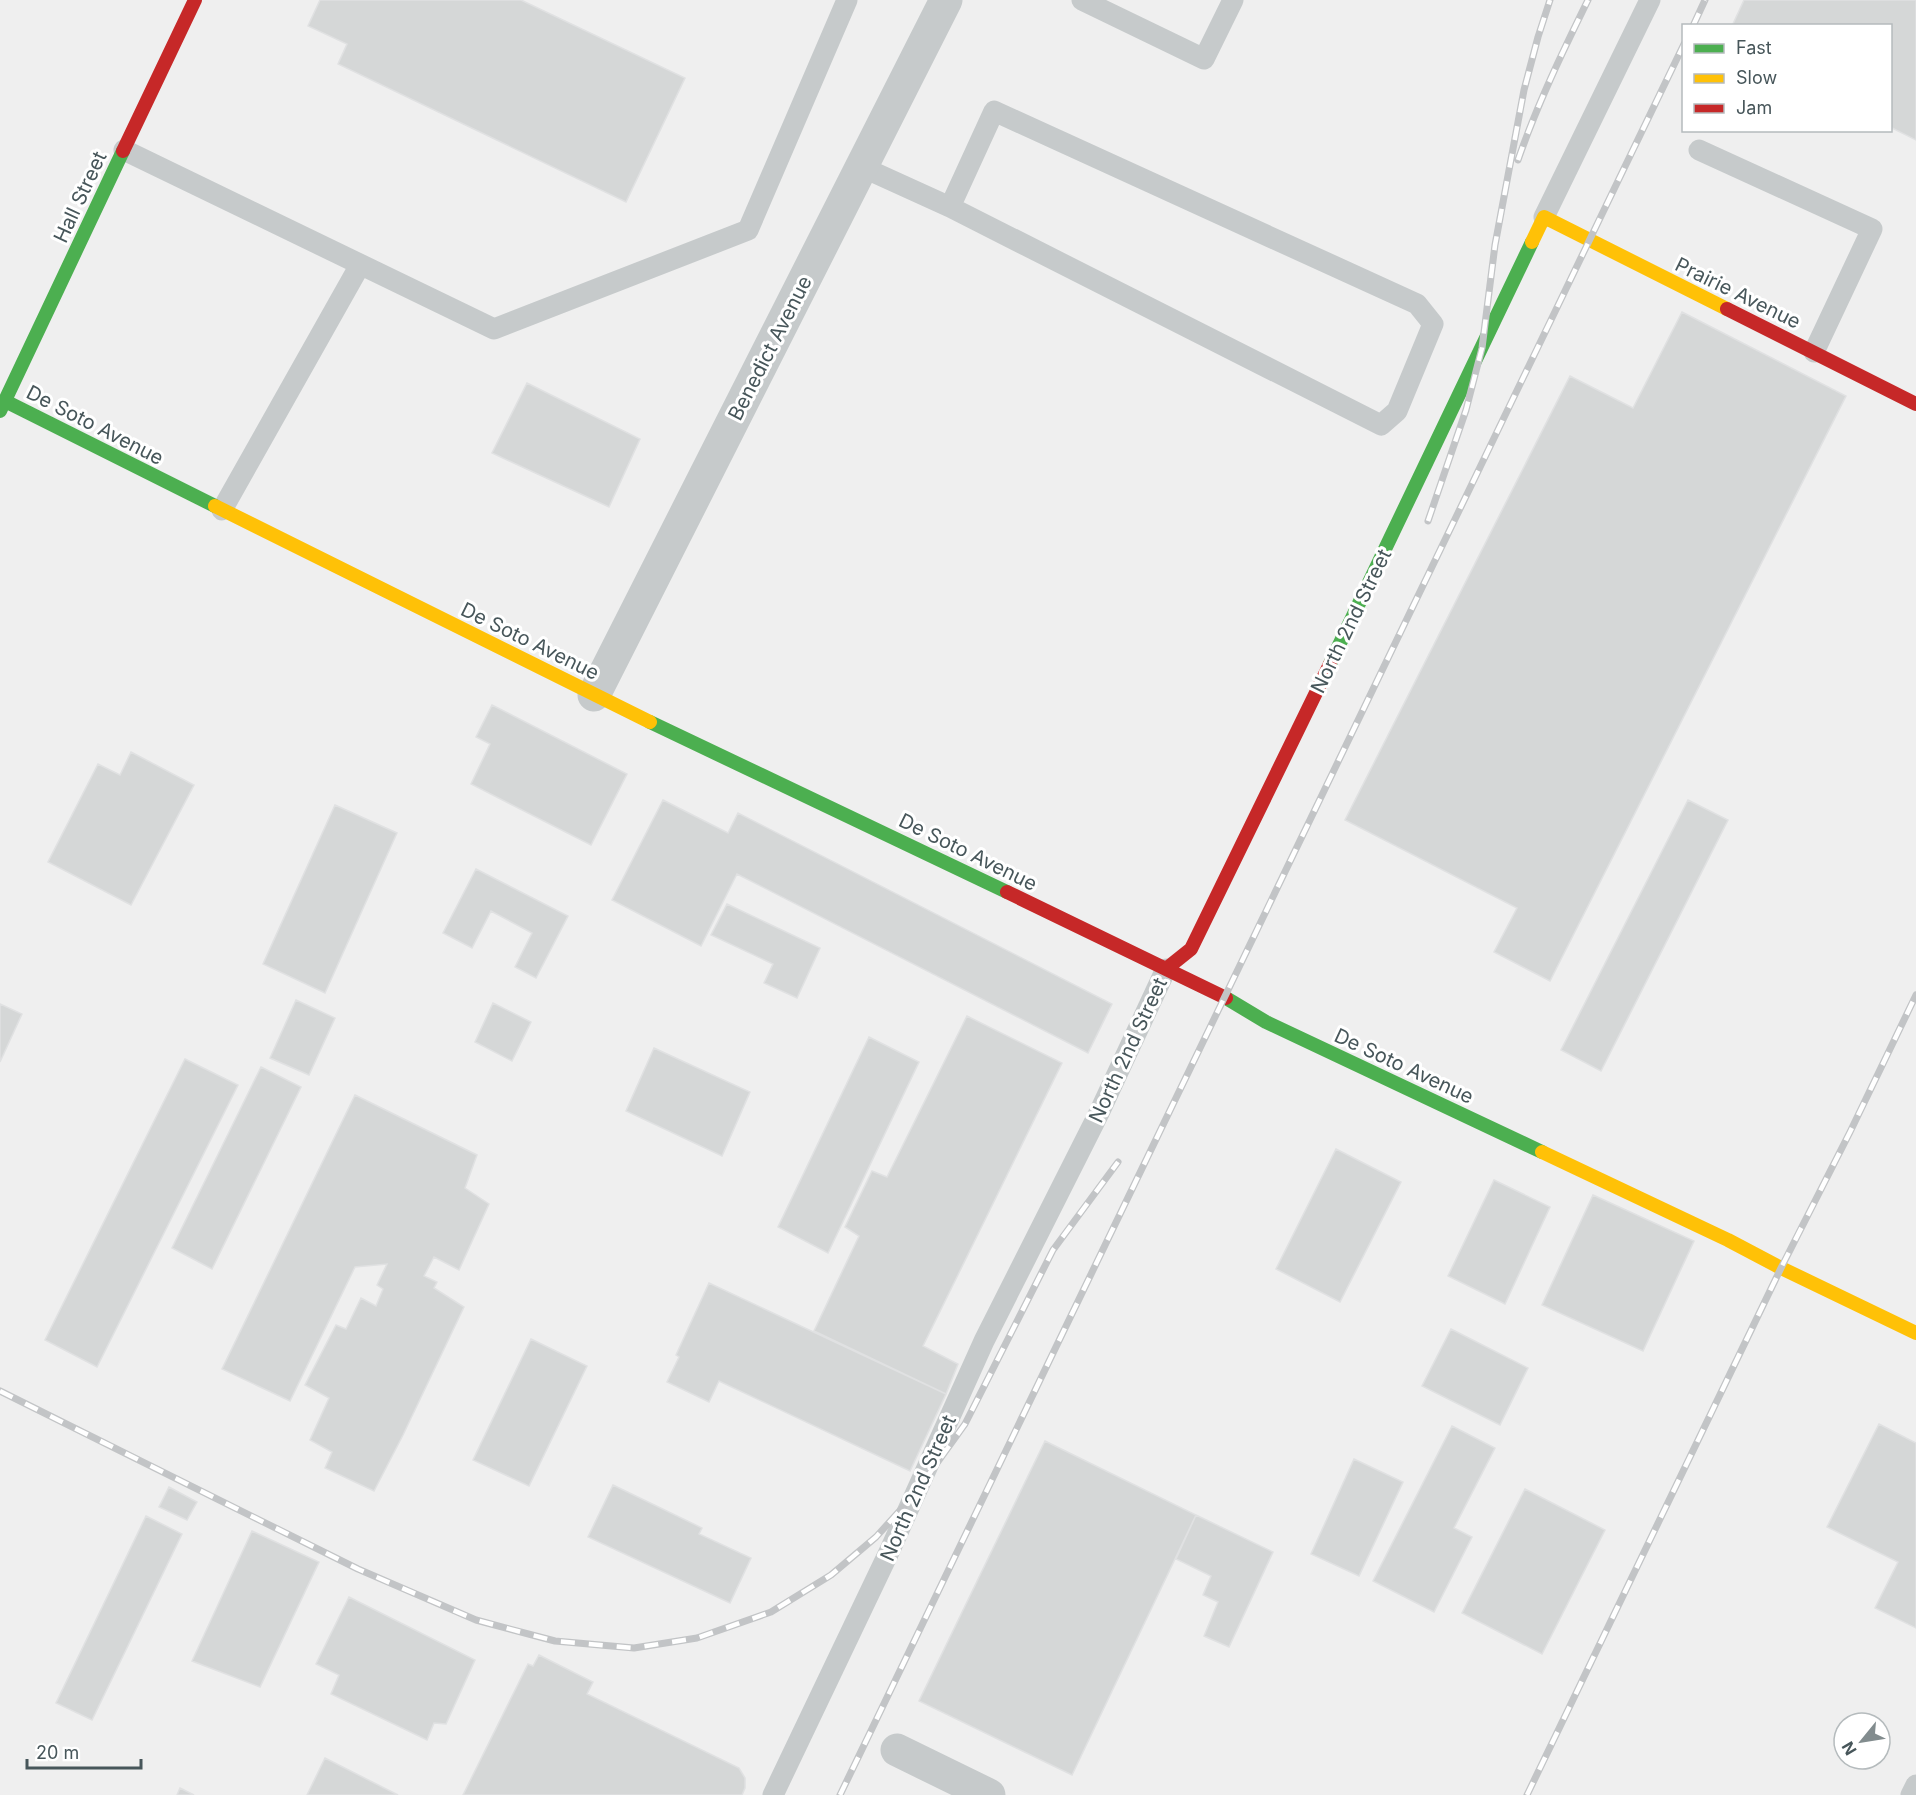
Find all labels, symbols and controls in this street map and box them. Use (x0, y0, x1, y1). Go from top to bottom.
legend (1682, 24, 1892, 132)
text: Fast (1736, 37, 1772, 58)
text: Slow (1736, 67, 1777, 88)
text: Jam (1736, 97, 1772, 118)
street label: Hall Street (48, 147, 112, 246)
street label: Prairie Avenue (1671, 252, 1805, 334)
street label: Benedict Avenue (723, 272, 817, 424)
street label: De Soto Avenue (22, 380, 168, 470)
street label: North 2nd Street (1306, 545, 1396, 697)
street label: De Soto Avenue (457, 597, 603, 685)
street label: De Soto Avenue (895, 808, 1041, 896)
street label: North 2nd Street (1084, 973, 1172, 1126)
street label: De Soto Avenue (1331, 1023, 1477, 1109)
street label: North 2nd Street (875, 1411, 961, 1565)
north arrow (1832, 1711, 1892, 1771)
scale bar (27, 1732, 141, 1770)
text: N (1837, 1738, 1861, 1759)
text: 20 m (36, 1742, 79, 1763)

